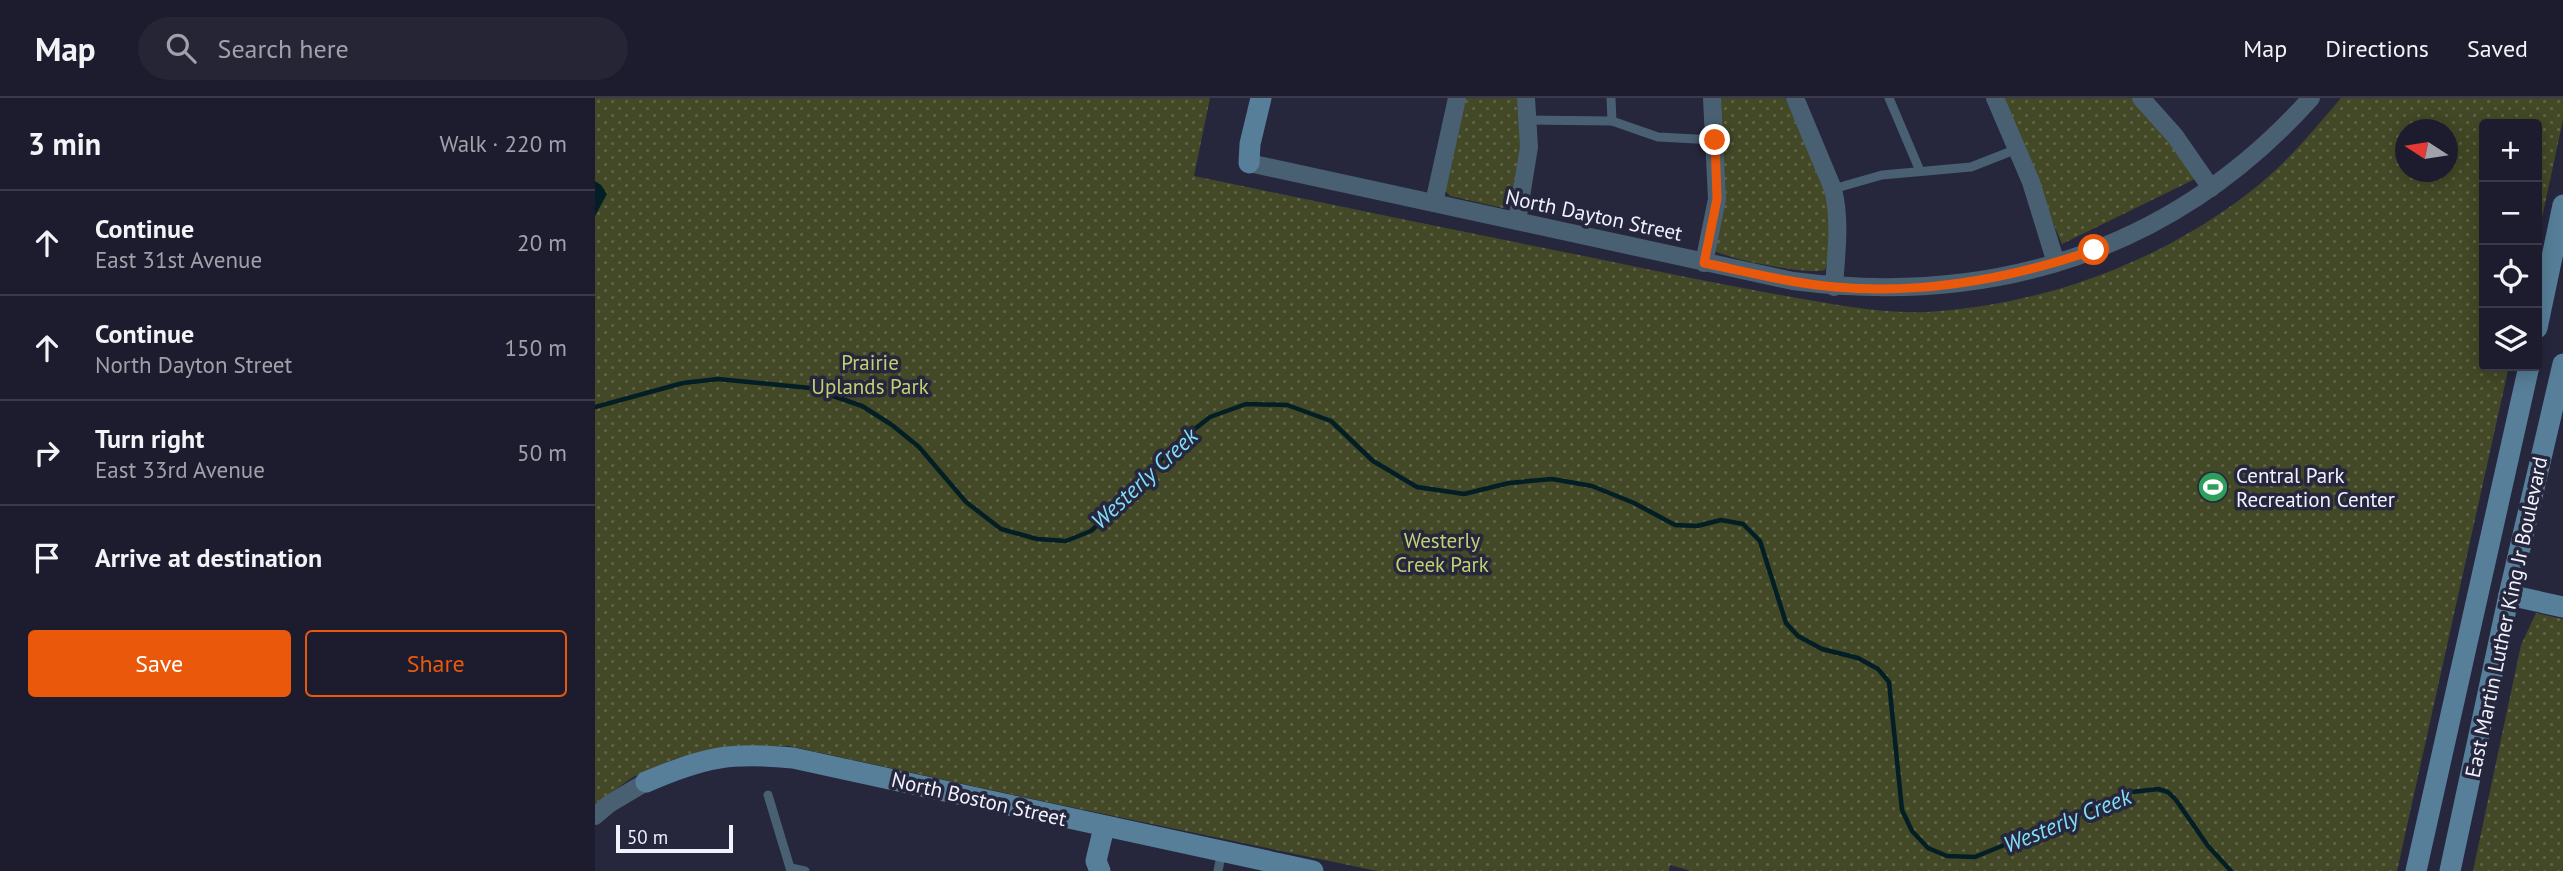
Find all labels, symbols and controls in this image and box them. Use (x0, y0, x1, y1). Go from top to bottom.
search box (138, 17, 628, 80)
text: Map (35, 27, 96, 70)
icon: search (162, 29, 200, 67)
text: Search here (218, 32, 349, 65)
text: Map (2243, 33, 2287, 64)
text: Directions (2325, 33, 2429, 64)
text: Saved (2467, 33, 2528, 64)
north arrow (2395, 119, 2458, 182)
map controls (2479, 119, 2542, 371)
button: + (2479, 119, 2542, 182)
text: 3 min (28, 124, 101, 163)
route end (1699, 124, 1730, 155)
text: Walk · 220 m (440, 129, 567, 158)
button: − (2479, 182, 2542, 245)
street label: North Dayton Street (1503, 183, 1685, 247)
text: Continue (95, 212, 194, 245)
icon: ahead (28, 224, 66, 262)
text: 20 m (517, 228, 567, 257)
route start (2078, 234, 2109, 265)
text: East 31st Avenue (95, 245, 262, 274)
button: locate (2479, 245, 2542, 308)
button: layers (2479, 308, 2542, 371)
text: Continue (95, 317, 194, 350)
icon: ahead (28, 329, 66, 367)
text: 150 m (505, 333, 567, 362)
park label: Prairie Uplands Park (811, 349, 929, 400)
text: North Dayton Street (95, 350, 292, 379)
water label: Westerly Creek (1085, 420, 1205, 535)
text: Turn right (95, 422, 204, 455)
icon: right (28, 434, 66, 472)
text: 50 m (517, 438, 567, 467)
street label: East Martin Luther King Jr Boulevard (2459, 454, 2553, 780)
text: East 33rd Avenue (95, 455, 265, 484)
place label: Central Park Recreation Center (2236, 462, 2395, 513)
sports icon: Central Park Recreation Center (2196, 470, 2230, 504)
park label: Westerly Creek Park (1395, 527, 1489, 578)
icon: arrive (28, 539, 66, 577)
text: Arrive at destination (95, 541, 322, 574)
button: Save (28, 630, 291, 697)
button: Share (305, 630, 567, 697)
street label: North Boston Street (889, 766, 1069, 832)
water label: Westerly Creek (1999, 781, 2137, 859)
scale bar (616, 822, 733, 854)
text: 50 m (627, 825, 668, 849)

